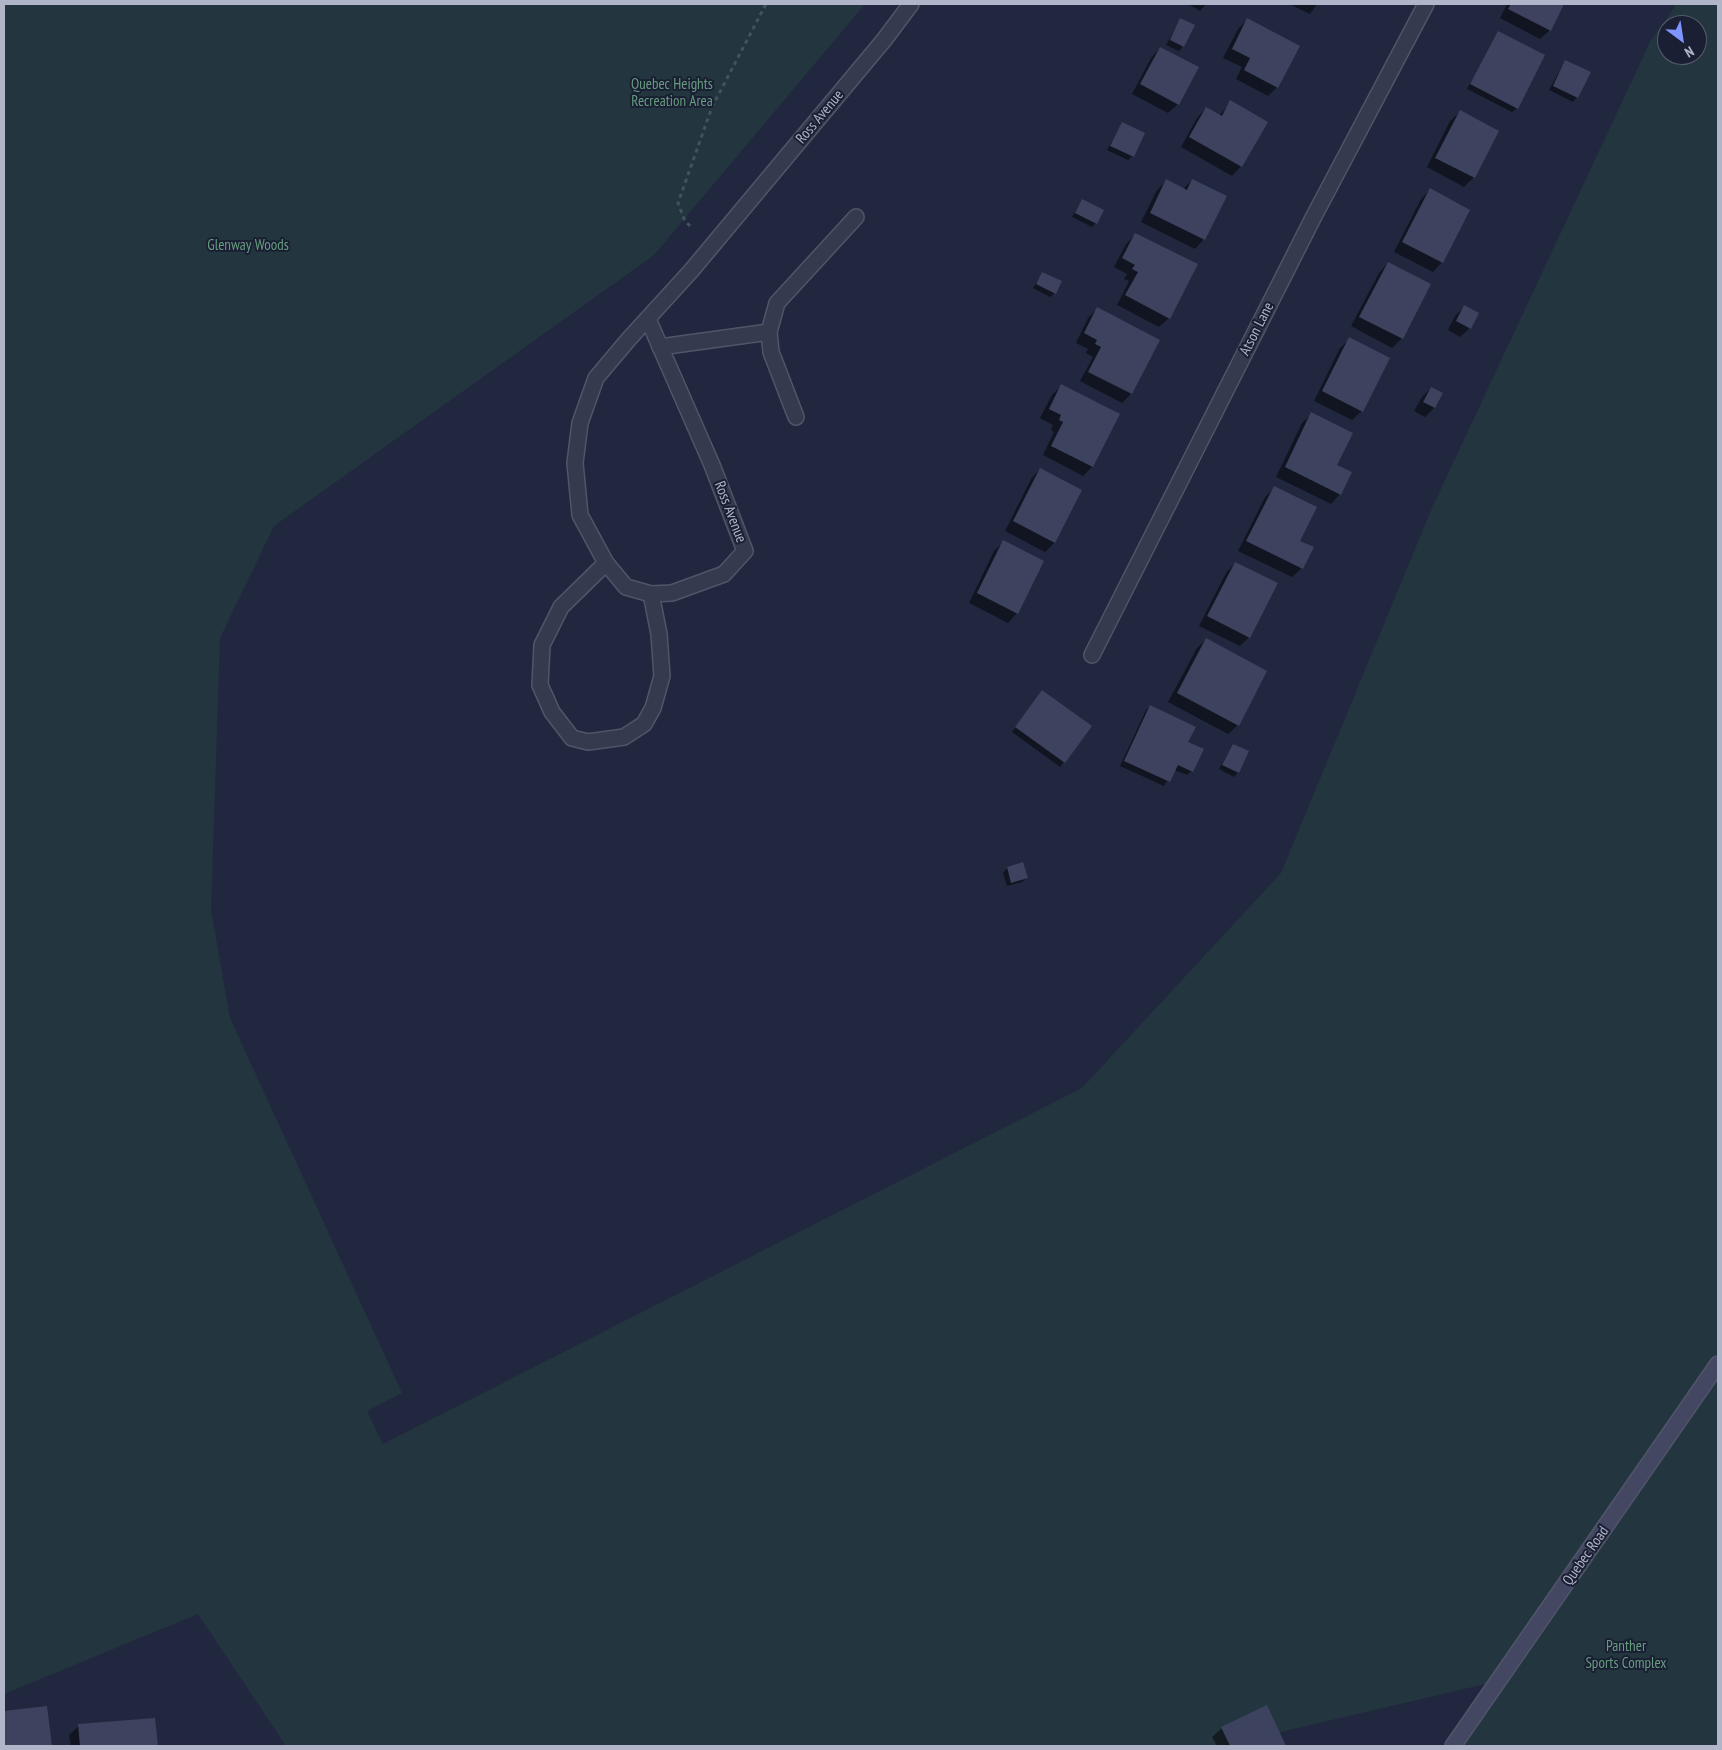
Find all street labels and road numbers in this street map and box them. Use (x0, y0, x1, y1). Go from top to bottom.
street label: Ross Avenue (792, 87, 848, 147)
street label: Atson Lane (1236, 299, 1278, 359)
street label: Ross Avenue (710, 479, 750, 545)
street label: Quebec Road (1559, 1523, 1613, 1589)

